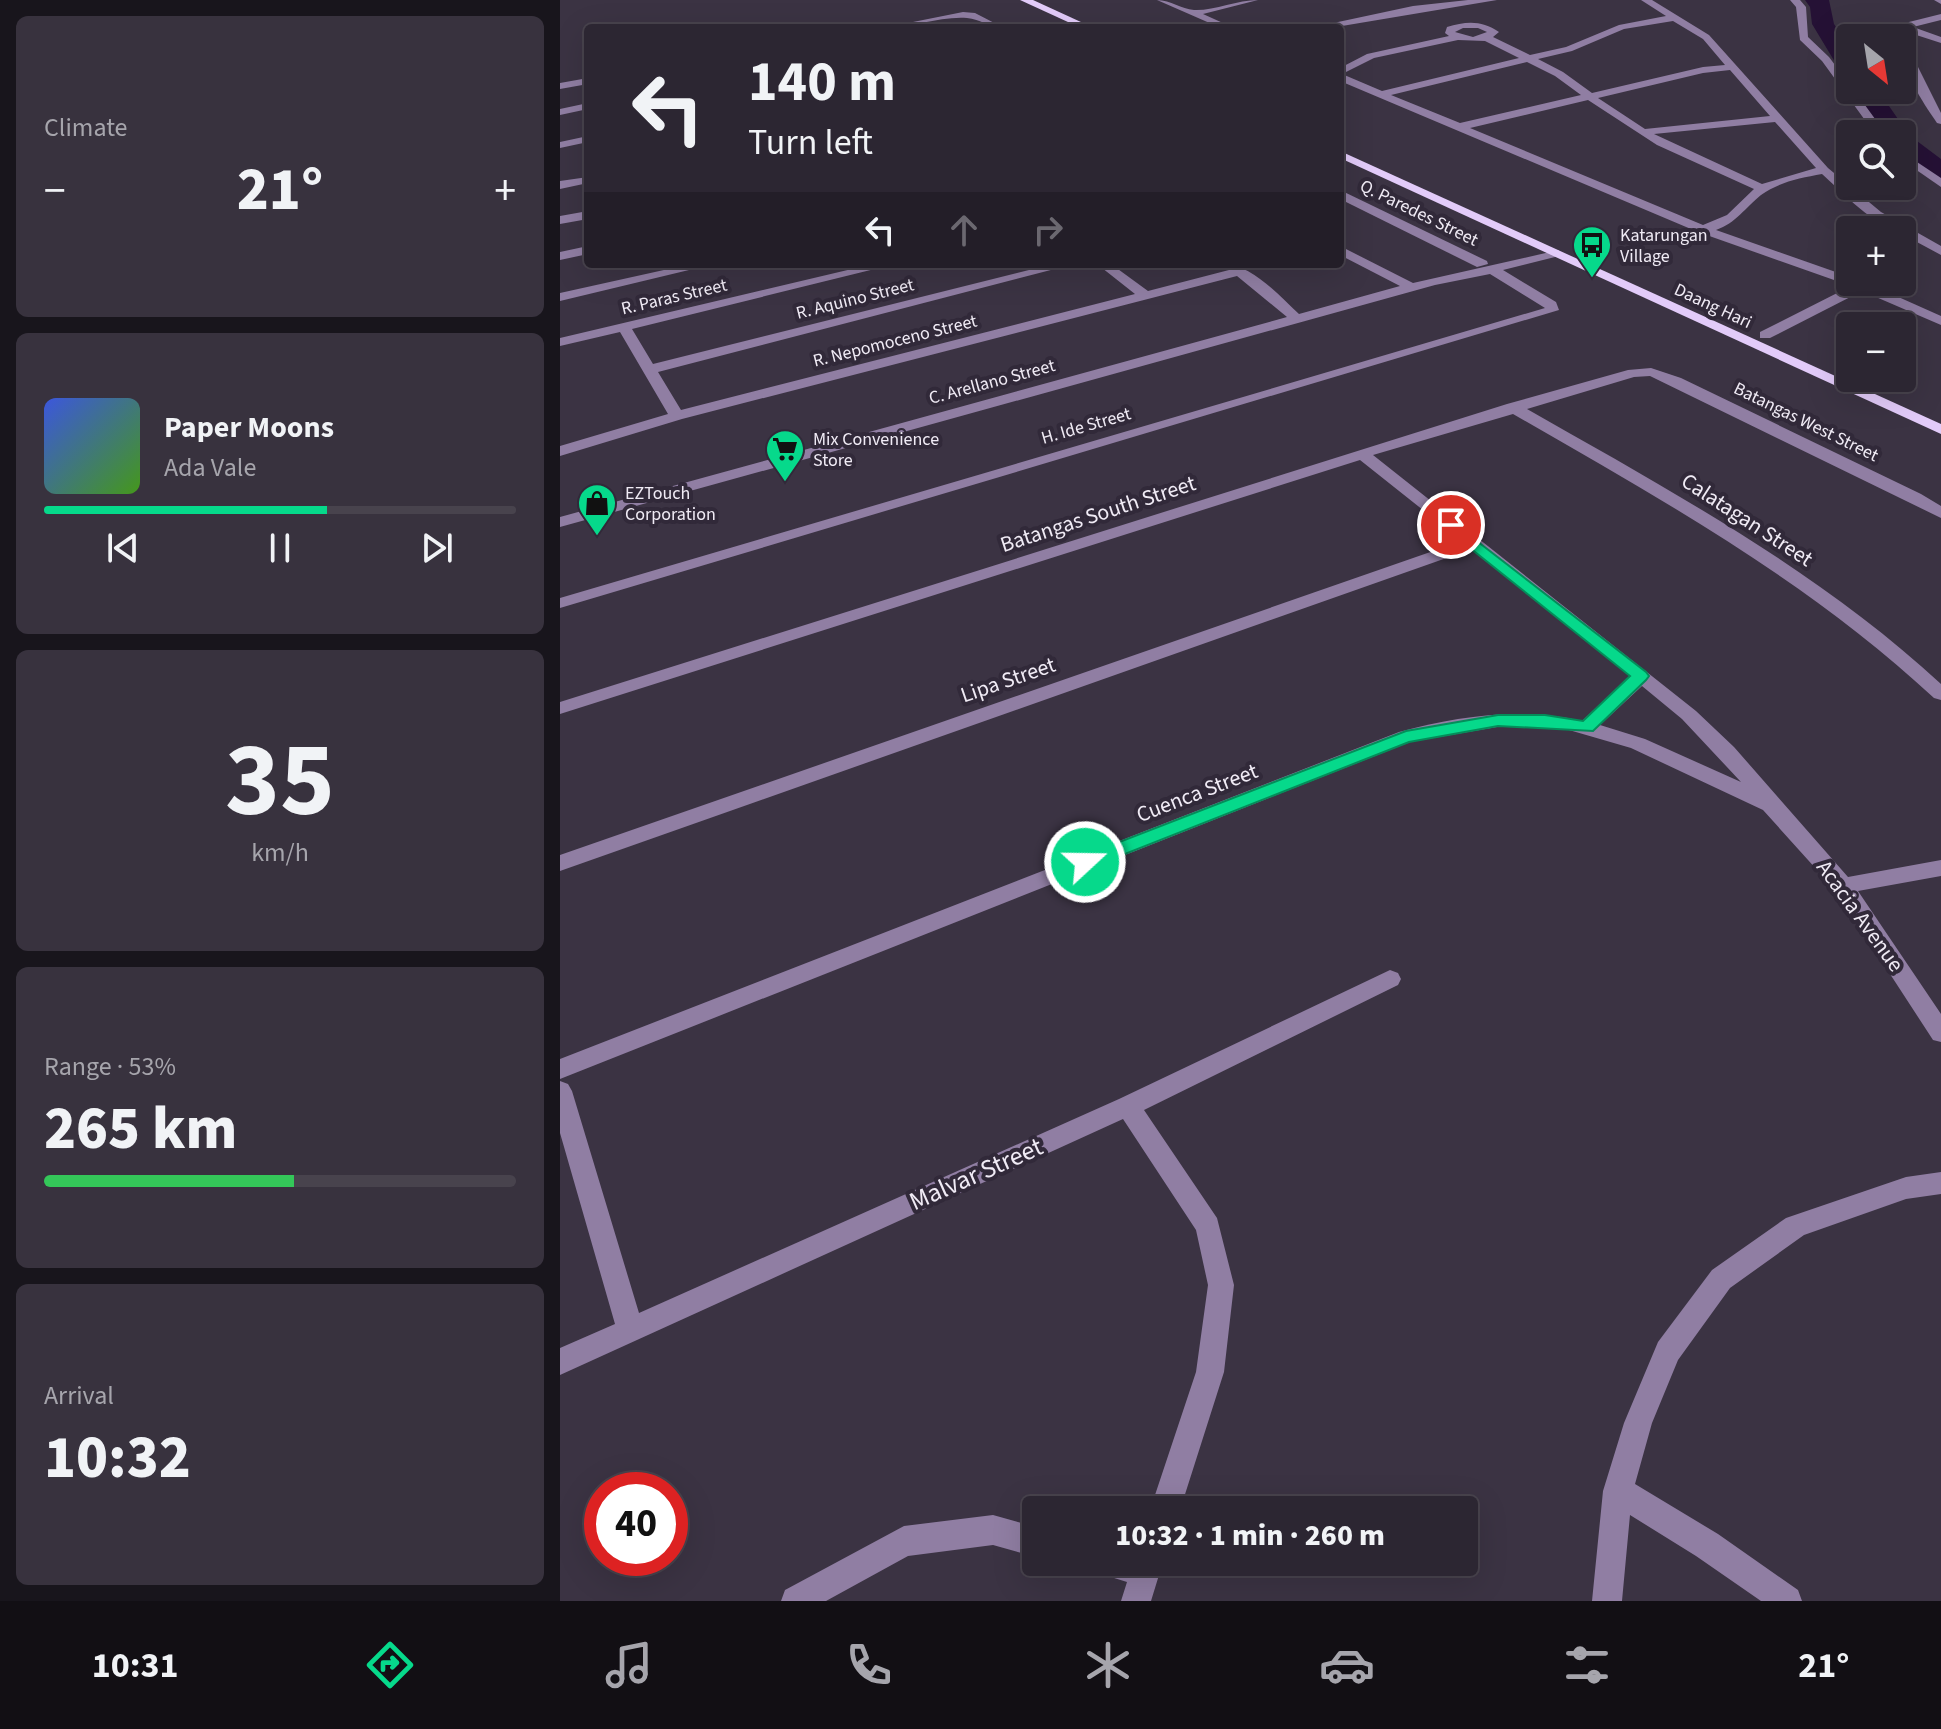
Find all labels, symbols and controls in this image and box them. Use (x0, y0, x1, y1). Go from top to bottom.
north arrow (1836, 24, 1916, 104)
map controls (1836, 24, 1916, 392)
text: 140 m (748, 43, 896, 122)
icon: left (616, 56, 720, 160)
text: Climate (44, 109, 128, 146)
text: Turn left (748, 117, 873, 168)
button: search (1836, 120, 1916, 200)
text: 21° (237, 148, 323, 233)
text: − (44, 160, 66, 223)
text: + (494, 160, 516, 223)
street label: Q. Paredes Street (1356, 174, 1482, 252)
icon: left (858, 208, 902, 252)
icon: ahead (942, 208, 986, 252)
icon: right (1026, 208, 1070, 252)
button: + (1836, 216, 1916, 296)
place label: Katarungan Village (1620, 223, 1708, 269)
bus stop icon: Katarungan Village (1571, 224, 1613, 279)
street label: R. Aquino Street (793, 272, 917, 326)
street label: R. Paras Street (619, 273, 729, 321)
street label: Daang Hari (1670, 277, 1756, 335)
street label: R. Nepomoceno Street (810, 309, 980, 373)
button: − (1836, 312, 1916, 392)
street label: C. Arellano Street (926, 353, 1058, 411)
street label: Batangas West Street (1729, 376, 1883, 468)
street label: H. Ide Street (1038, 401, 1134, 451)
text: Paper Moons (164, 406, 334, 449)
place label: Mix Convenience Store (813, 427, 939, 473)
supermarket icon: Mix Convenience Store (764, 428, 806, 483)
text: Ada Vale (164, 449, 256, 486)
street label: Calatagan Street (1675, 465, 1820, 575)
street label: Batangas South Street (996, 467, 1200, 561)
place label: EZTouch Corporation (625, 481, 716, 527)
shop icon: EZTouch Corporation (576, 482, 618, 537)
pin (1417, 491, 1485, 559)
icon: arrive (1429, 503, 1473, 547)
icon: previous (101, 526, 145, 570)
icon: pause (258, 526, 302, 570)
icon: next (415, 526, 459, 570)
street label: Lipa Street (956, 649, 1060, 711)
text: 35 (225, 708, 335, 856)
street label: Cuenca Street (1132, 755, 1263, 831)
position arrow (1043, 820, 1127, 904)
text: km/h (251, 834, 309, 871)
street label: Acacia Avenue (1808, 853, 1912, 979)
text: Range · 53% (44, 1048, 176, 1085)
text: 265 km (44, 1087, 237, 1172)
street label: Malvar Street (903, 1128, 1049, 1220)
text: Arrival (44, 1377, 114, 1414)
text: 10:32 (44, 1416, 191, 1501)
speed limit sign: 40 (584, 1472, 688, 1576)
text: 10:32 · 1 min · 260 m (1115, 1514, 1385, 1557)
icon: directions (362, 1637, 418, 1693)
icon: music (601, 1637, 657, 1693)
icon: phone (841, 1637, 897, 1693)
icon: climate (1080, 1637, 1136, 1693)
icon: car (1319, 1637, 1375, 1693)
icon: filters (1559, 1637, 1615, 1693)
text: 10:31 (92, 1640, 179, 1691)
text: 21° (1798, 1640, 1849, 1691)

